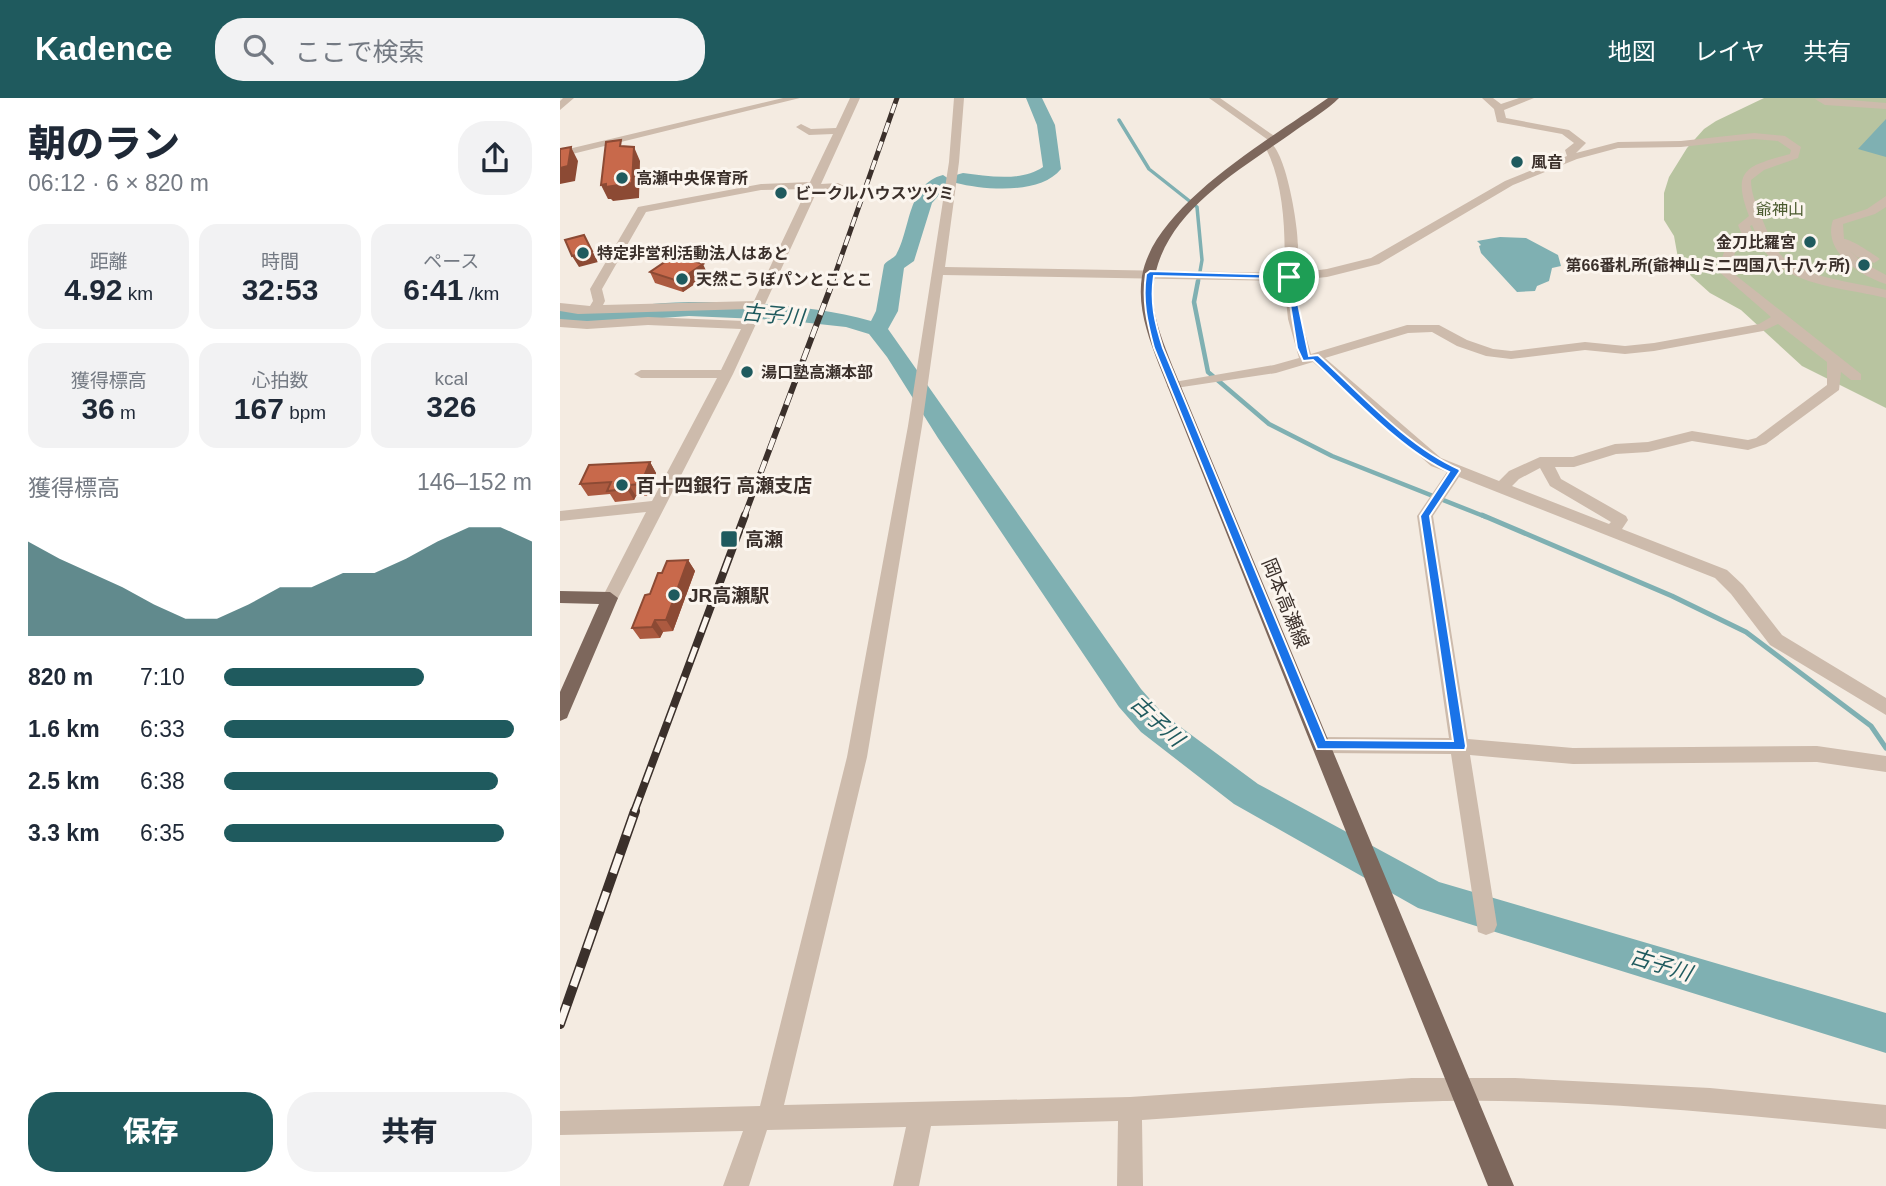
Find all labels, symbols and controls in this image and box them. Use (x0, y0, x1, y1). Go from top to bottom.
search box (215, 18, 705, 81)
text: Kadence (35, 30, 173, 67)
icon: search (239, 30, 277, 68)
text: ここで検索 (295, 37, 425, 67)
text: 地図 (1608, 38, 1656, 65)
text: レイヤ (1694, 38, 1765, 65)
text: 共有 (1803, 38, 1851, 65)
button: share (458, 121, 532, 195)
text: 朝のラン (28, 123, 180, 165)
marker: 風音 (1509, 154, 1525, 170)
place label: 風音 (1531, 154, 1563, 171)
text: 06:12 · 6 × 820 m (28, 170, 209, 196)
marker: 高瀬中央保育所 (614, 170, 630, 186)
place label: 高瀬中央保育所 (636, 170, 748, 187)
marker: ビークルハウスツツミ (773, 185, 789, 201)
place label: ビークルハウスツツミ (795, 185, 955, 202)
park label: 爺神山 (1756, 201, 1804, 218)
place label: 金刀比羅宮 (1716, 234, 1796, 251)
marker: 金刀比羅宮 (1802, 234, 1818, 250)
marker: 特定非営利活動法人はあと (575, 245, 591, 261)
place label: 特定非営利活動法人はあと (597, 245, 789, 262)
pin (1259, 247, 1319, 307)
text: 距離 (90, 251, 128, 272)
text: 時間 (261, 251, 299, 272)
text: ペース (423, 251, 479, 272)
place label: 第66番札所(爺神山ミニ四国八十八ヶ所) (1566, 256, 1850, 274)
marker: 第66番札所(爺神山ミニ四国八十八ヶ所) (1856, 257, 1872, 273)
icon: arrive (1270, 258, 1308, 296)
place label: 天然こうぼパンとことこ (696, 270, 873, 288)
marker: 天然こうぼパンとことこ (674, 271, 690, 287)
text: 4.92 (64, 273, 123, 306)
text: 32:53 (242, 273, 318, 306)
text: 6:41 (403, 273, 463, 306)
text: km (123, 283, 153, 304)
text: /km (463, 283, 499, 304)
water label: 古子川 (741, 300, 807, 329)
marker: 湯口塾高瀬本部 (739, 364, 755, 380)
place label: 湯口塾高瀬本部 (761, 364, 873, 381)
text: kcal (434, 368, 468, 389)
text: 獲得標高 (71, 370, 147, 391)
text: 心拍数 (251, 370, 309, 391)
text: 326 (426, 390, 476, 423)
text: 36 (81, 392, 115, 425)
text: 167 (234, 392, 284, 425)
text: m (115, 402, 136, 423)
text: bpm (284, 402, 326, 423)
text: 146–152 m (417, 469, 532, 495)
text: 獲得標高 (28, 475, 120, 501)
place label: 百十四銀行 高瀬支店 (636, 475, 812, 496)
marker: 百十四銀行 高瀬支店 (614, 477, 630, 493)
marker: 高瀬 (719, 529, 739, 549)
place label: 高瀬 (745, 529, 783, 550)
street label: 岡本高瀬線 (1258, 555, 1313, 651)
place label: JR高瀬駅 (688, 585, 769, 606)
marker: JR高瀬駅 (666, 587, 682, 603)
text: 820 m (28, 664, 93, 690)
text: 7:10 (140, 664, 185, 690)
water label: 古子川 (1126, 691, 1190, 752)
text: 1.6 km (28, 716, 100, 742)
text: 6:33 (140, 716, 185, 742)
text: 2.5 km (28, 768, 100, 794)
text: 6:38 (140, 768, 185, 794)
text: 3.3 km (28, 820, 100, 846)
text: 6:35 (140, 820, 185, 846)
water label: 古子川 (1628, 944, 1697, 985)
button: 保存 (28, 1092, 273, 1172)
button: 共有 (287, 1092, 532, 1172)

